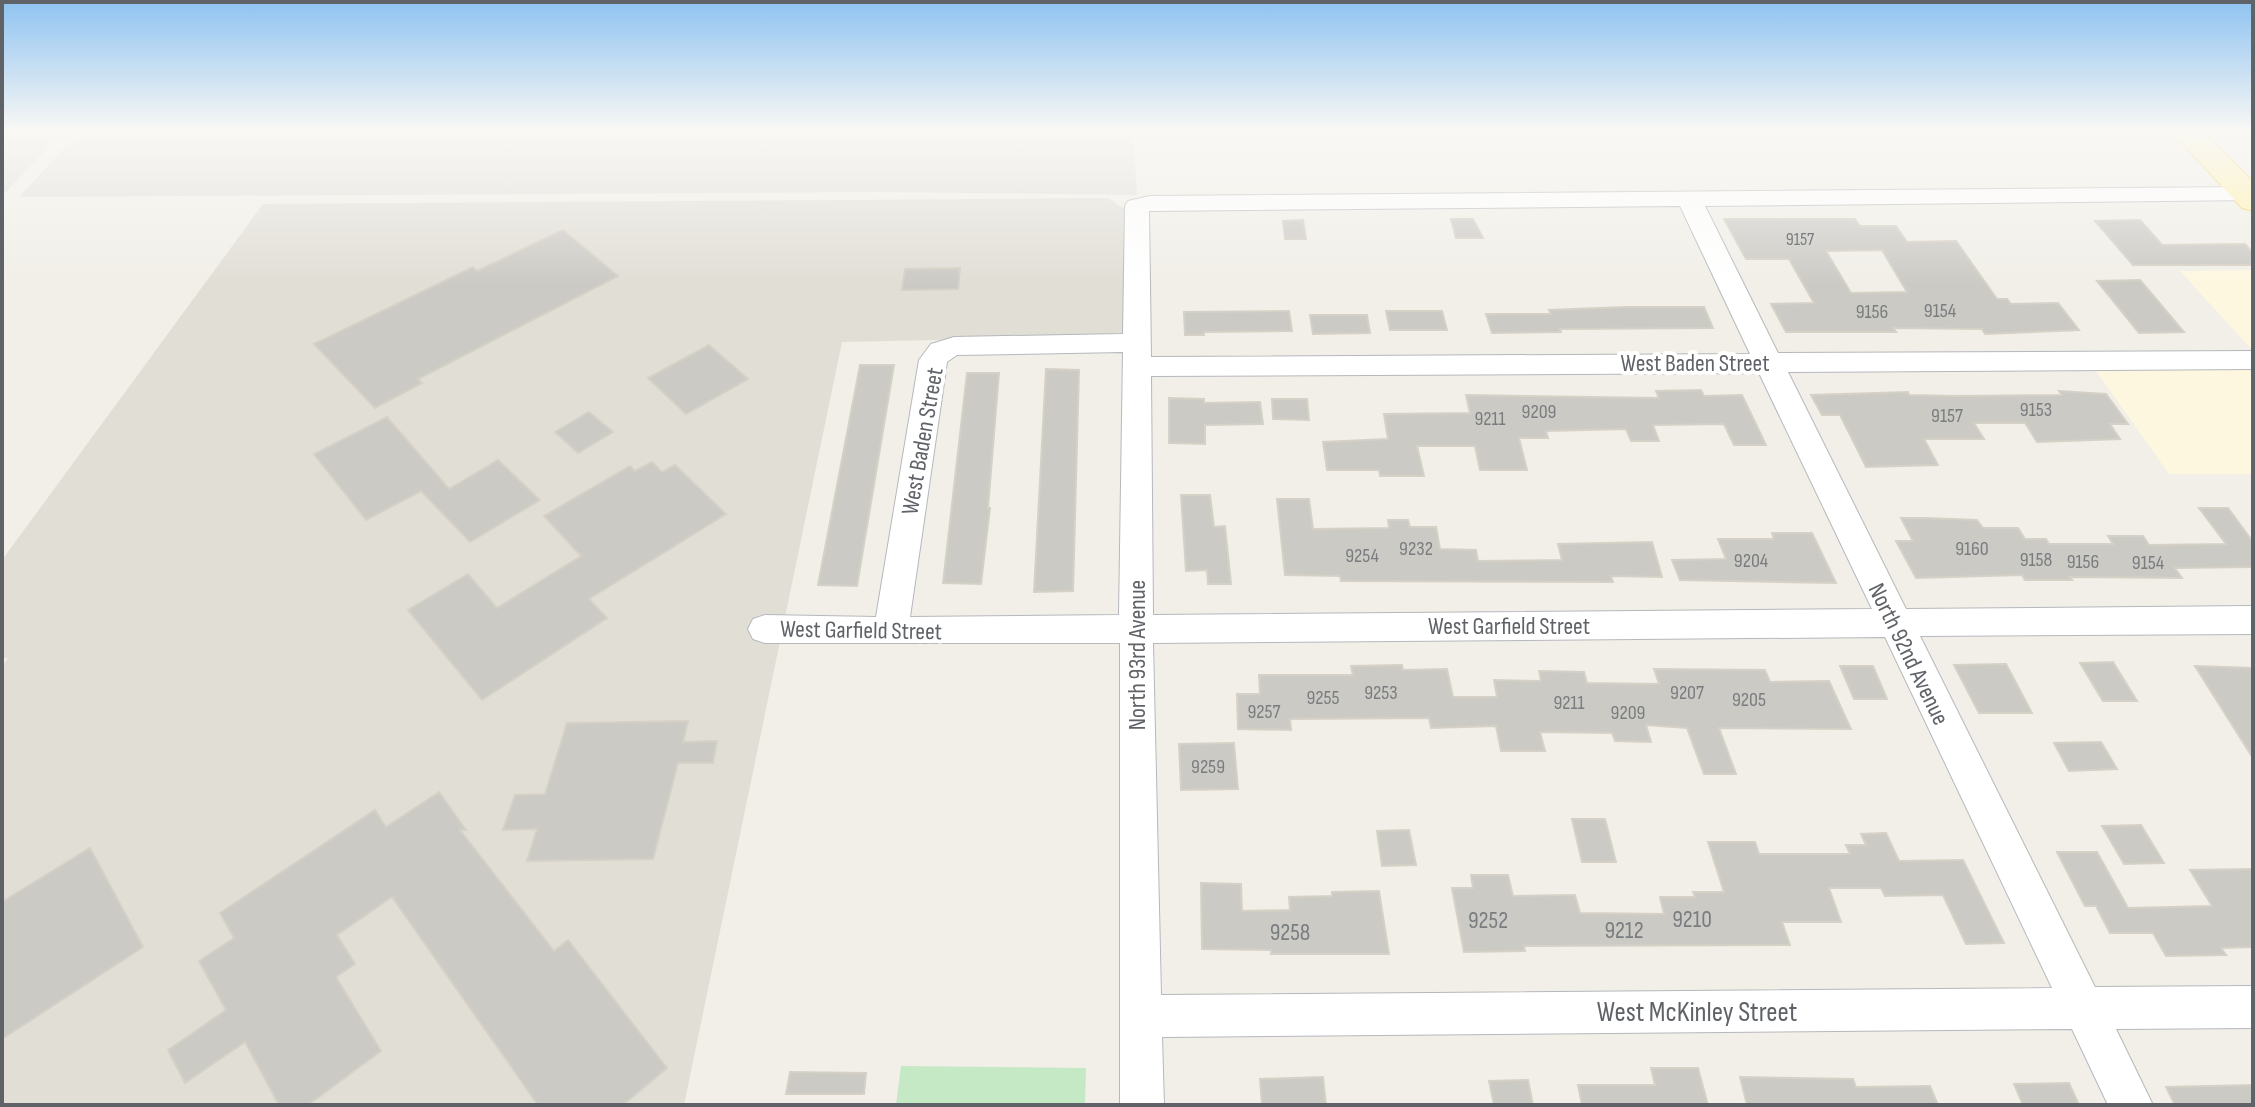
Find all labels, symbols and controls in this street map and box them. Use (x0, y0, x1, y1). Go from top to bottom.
house number: 9157 (1786, 229, 1815, 250)
house number: 9154 (1924, 299, 1956, 323)
house number: 9156 (1856, 300, 1888, 324)
street label: West Baden Street (1621, 349, 1770, 378)
street label: West Baden Street (895, 365, 950, 517)
house number: 9153 (2020, 398, 2052, 422)
house number: 9209 (1522, 400, 1556, 424)
house number: 9157 (1931, 404, 1963, 428)
house number: 9211 (1474, 407, 1506, 431)
house number: 9232 (1399, 537, 1433, 561)
house number: 9160 (1955, 537, 1989, 561)
house number: 9254 (1345, 544, 1379, 568)
house number: 9158 (2020, 548, 2052, 572)
house number: 9204 (1734, 549, 1768, 573)
house number: 9156 (2067, 550, 2099, 574)
house number: 9154 (2132, 551, 2164, 575)
street label: North 92nd Avenue (1862, 579, 1955, 730)
street label: North 93rd Avenue (1123, 580, 1152, 730)
street label: West Garfield Street (1428, 612, 1590, 641)
street label: West Garfield Street (780, 615, 942, 646)
house number: 9253 (1364, 681, 1398, 705)
house number: 9207 (1670, 681, 1704, 705)
house number: 9255 (1306, 686, 1340, 710)
house number: 9205 (1732, 688, 1766, 712)
house number: 9211 (1553, 691, 1585, 715)
house number: 9257 (1247, 700, 1281, 724)
house number: 9209 (1611, 701, 1645, 725)
house number: 9259 (1191, 755, 1225, 779)
house number: 9210 (1672, 905, 1712, 934)
house number: 9252 (1468, 906, 1508, 935)
house number: 9212 (1604, 916, 1644, 945)
house number: 9258 (1270, 918, 1310, 947)
street label: West McKinley Street (1597, 996, 1797, 1029)

